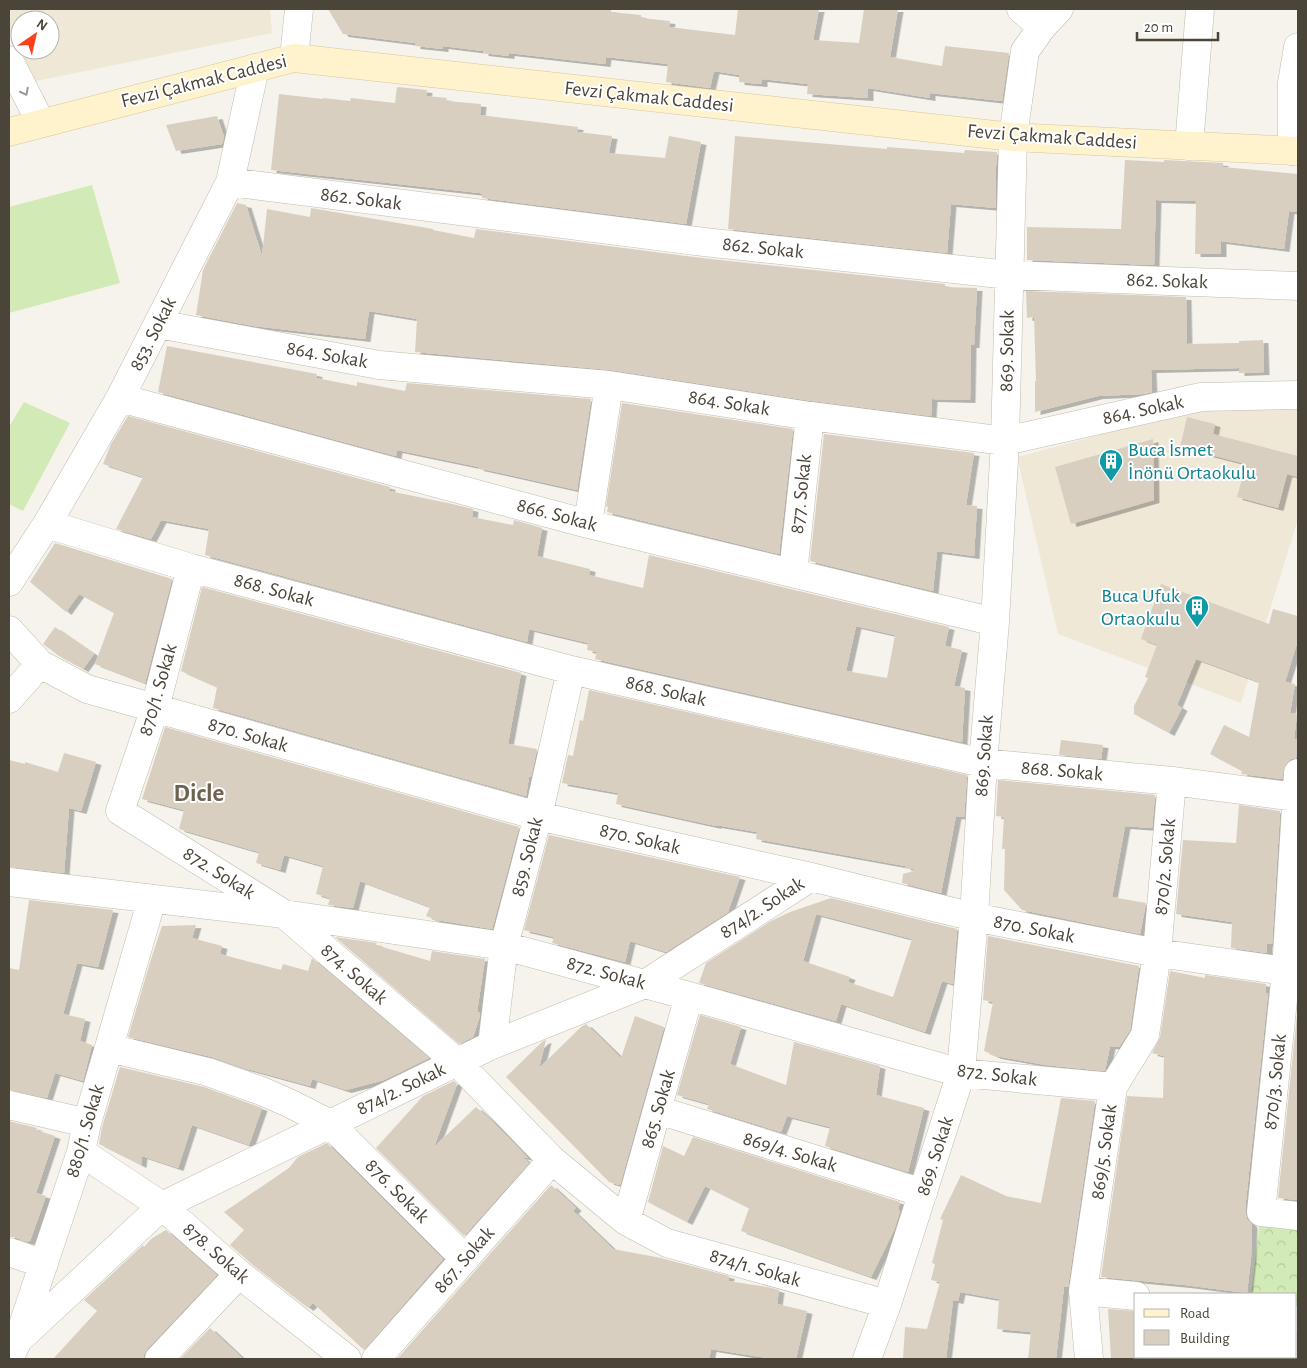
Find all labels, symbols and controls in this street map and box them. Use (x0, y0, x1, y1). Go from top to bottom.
north arrow (10, 10, 60, 60)
scale bar (1137, 10, 1218, 42)
text: N (34, 17, 50, 34)
text: 20 m (1144, 20, 1173, 35)
street label: Fevzi Çakmak Caddesi (119, 51, 289, 111)
street label: Fevzi Çakmak Caddesi (563, 78, 735, 116)
one-way arrow (19, 87, 29, 96)
street label: Fevzi Çakmak Caddesi (966, 121, 1138, 153)
street label: 862. Sokak (319, 184, 403, 214)
street label: 862. Sokak (721, 234, 805, 262)
street label: 862. Sokak (1126, 270, 1208, 292)
street label: 853. Sokak (126, 294, 180, 374)
street label: 869. Sokak (996, 310, 1018, 392)
street label: 864. Sokak (285, 338, 369, 372)
street label: 864. Sokak (687, 387, 771, 419)
street label: 864. Sokak (1101, 392, 1185, 428)
place label: Buca İsmet İnönü Ortaokulu (1128, 440, 1256, 483)
building icon: Buca İsmet İnönü Ortaokulu (1098, 448, 1124, 482)
street label: 877. Sokak (787, 453, 815, 535)
street label: 866. Sokak (515, 495, 599, 535)
street label: 868. Sokak (232, 570, 316, 610)
place label: Buca Ufuk Ortaokulu (1101, 586, 1180, 629)
building icon: Buca Ufuk Ortaokulu (1184, 594, 1210, 628)
street label: 870/1. Sokak (135, 642, 181, 738)
street label: 868. Sokak (624, 672, 708, 710)
street label: 870. Sokak (206, 714, 290, 756)
street label: 869. Sokak (971, 714, 997, 798)
street label: 868. Sokak (1020, 757, 1104, 785)
district label: Dicle (174, 781, 225, 806)
street label: 859. Sokak (507, 815, 547, 899)
street label: 870/2. Sokak (1151, 818, 1179, 916)
street label: 870. Sokak (598, 820, 682, 858)
street label: 872. Sokak (179, 843, 259, 903)
street label: 874/2. Sokak (716, 873, 808, 943)
street label: 870. Sokak (992, 911, 1076, 947)
street label: 874. Sokak (317, 940, 391, 1008)
street label: 872. Sokak (564, 953, 648, 993)
street label: 870/3. Sokak (1260, 1033, 1290, 1131)
street label: 874/2. Sokak (353, 1059, 449, 1119)
street label: 872. Sokak (956, 1060, 1038, 1090)
street label: 865. Sokak (637, 1067, 679, 1151)
street label: 880/1. Sokak (62, 1082, 108, 1180)
street label: 869/5. Sokak (1087, 1103, 1121, 1201)
street label: 869. Sokak (913, 1114, 957, 1198)
street label: 869/4. Sokak (740, 1128, 840, 1176)
street label: 876. Sokak (361, 1155, 433, 1227)
street label: 878. Sokak (179, 1219, 253, 1287)
street label: 867. Sokak (430, 1223, 498, 1297)
street label: 874/1. Sokak (707, 1245, 803, 1291)
legend (1134, 1293, 1297, 1358)
text: Road (1180, 1306, 1210, 1321)
text: Building (1180, 1331, 1230, 1346)

